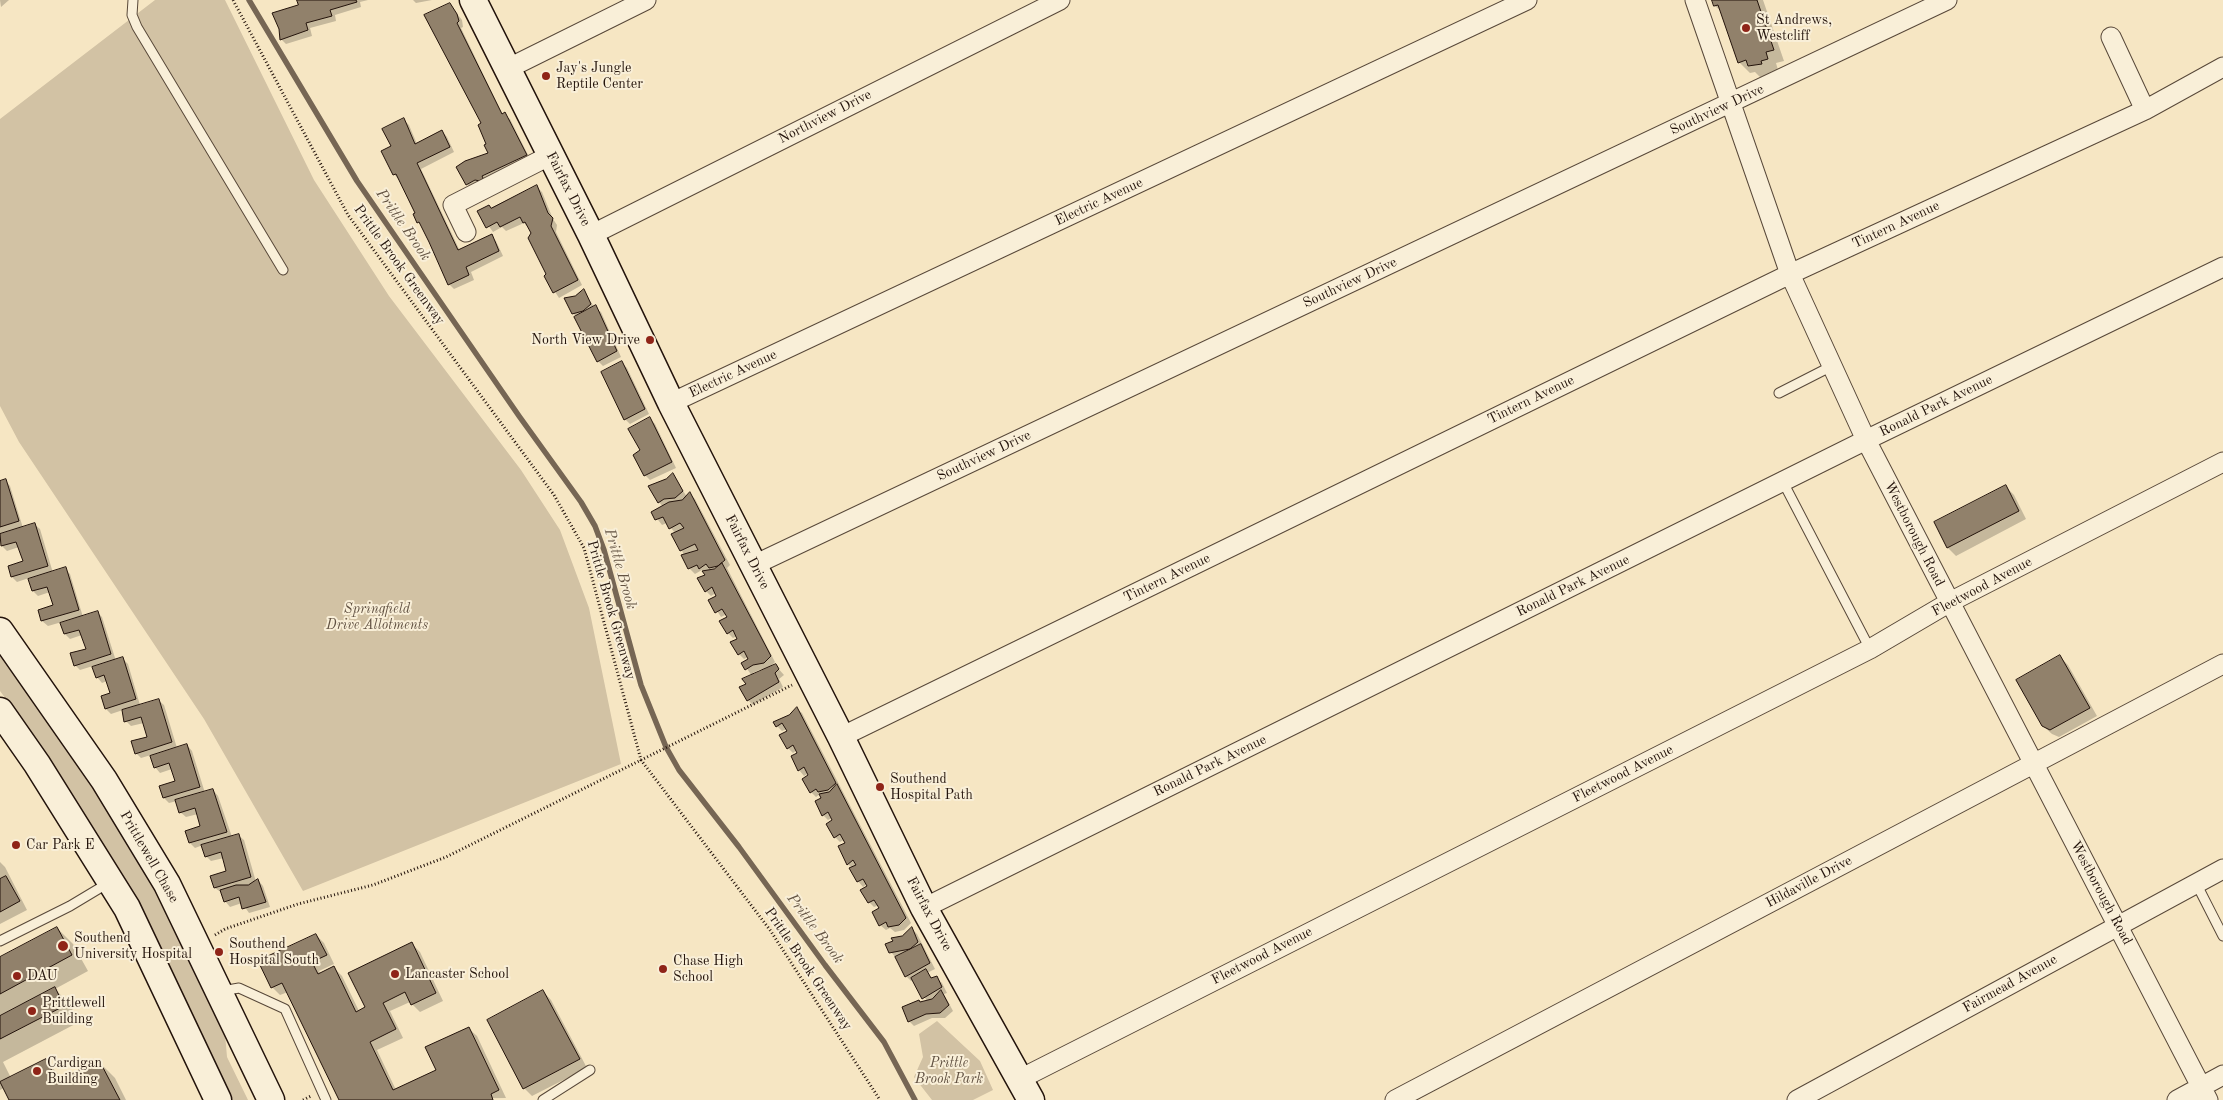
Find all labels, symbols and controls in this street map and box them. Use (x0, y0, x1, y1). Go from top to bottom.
place label: St Andrews, Westcliff (1756, 12, 1832, 44)
marker: St Andrews, Westcliff (1740, 22, 1752, 34)
place label: Jay's Jungle Reptile Center (556, 60, 643, 92)
marker: Jay's Jungle Reptile Center (540, 70, 552, 82)
street label: Southview Drive (1667, 81, 1767, 139)
street label: Northview Drive (776, 86, 874, 148)
street label: Fairfax Drive (542, 149, 594, 229)
street label: Electric Avenue (1052, 174, 1146, 230)
water label: Prittle Brook (372, 186, 434, 264)
street label: Tintern Avenue (1850, 197, 1942, 253)
street label: Prittle Brook Greenway (350, 202, 448, 328)
street label: Southview Drive (1300, 254, 1400, 312)
place label: North View Drive (531, 332, 640, 348)
marker: North View Drive (644, 334, 656, 346)
street label: Electric Avenue (686, 346, 780, 402)
street label: Ronald Park Avenue (1877, 371, 1995, 441)
street label: Tintern Avenue (1485, 372, 1577, 428)
street label: Southview Drive (934, 427, 1034, 485)
street label: Westborough Road (1880, 479, 1948, 589)
street label: Fairfax Drive (721, 512, 773, 592)
water label: Prittle Brook (600, 526, 640, 612)
street label: Prittle Brook Greenway (583, 538, 639, 682)
street label: Tintern Avenue (1121, 550, 1213, 606)
street label: Ronald Park Avenue (1514, 551, 1632, 621)
street label: Fleetwood Avenue (1929, 554, 2035, 620)
park label: Springfield Drive Allotments (326, 601, 428, 634)
street label: Ronald Park Avenue (1151, 731, 1269, 801)
street label: Fleetwood Avenue (1570, 741, 1676, 807)
place label: Southend Hospital Path (890, 771, 973, 804)
marker: Southend Hospital Path (874, 781, 886, 793)
street label: Prittlewell Chase (116, 808, 182, 906)
place label: Car Park E (26, 837, 94, 853)
street label: Westborough Road (2066, 838, 2136, 948)
marker: Car Park E (10, 839, 22, 851)
street label: Hildaville Drive (1763, 852, 1855, 912)
street label: Fairfax Drive (902, 874, 956, 954)
water label: Prittle Brook (783, 890, 847, 968)
street label: Prittle Brook Greenway (761, 905, 855, 1033)
street label: Fleetwood Avenue (1209, 923, 1315, 989)
place label: Southend University Hospital (74, 930, 192, 962)
place label: Southend Hospital South (229, 936, 319, 969)
marker: Southend University Hospital (56, 939, 70, 953)
marker: Southend Hospital South (213, 946, 225, 958)
street label: Fairmead Avenue (1960, 951, 2060, 1017)
place label: Chase High School (673, 953, 743, 986)
marker: Chase High School (657, 963, 669, 975)
place label: Lancaster School (405, 966, 509, 982)
place label: DAU (27, 968, 58, 984)
marker: Lancaster School (389, 968, 401, 980)
marker: DAU (11, 970, 23, 982)
place label: Prittlewell Building (42, 995, 105, 1028)
marker: Prittlewell Building (26, 1005, 38, 1017)
place label: Cardigan Building (47, 1055, 102, 1088)
park label: Prittle Brook Park (915, 1055, 983, 1088)
marker: Cardigan Building (31, 1065, 43, 1077)

